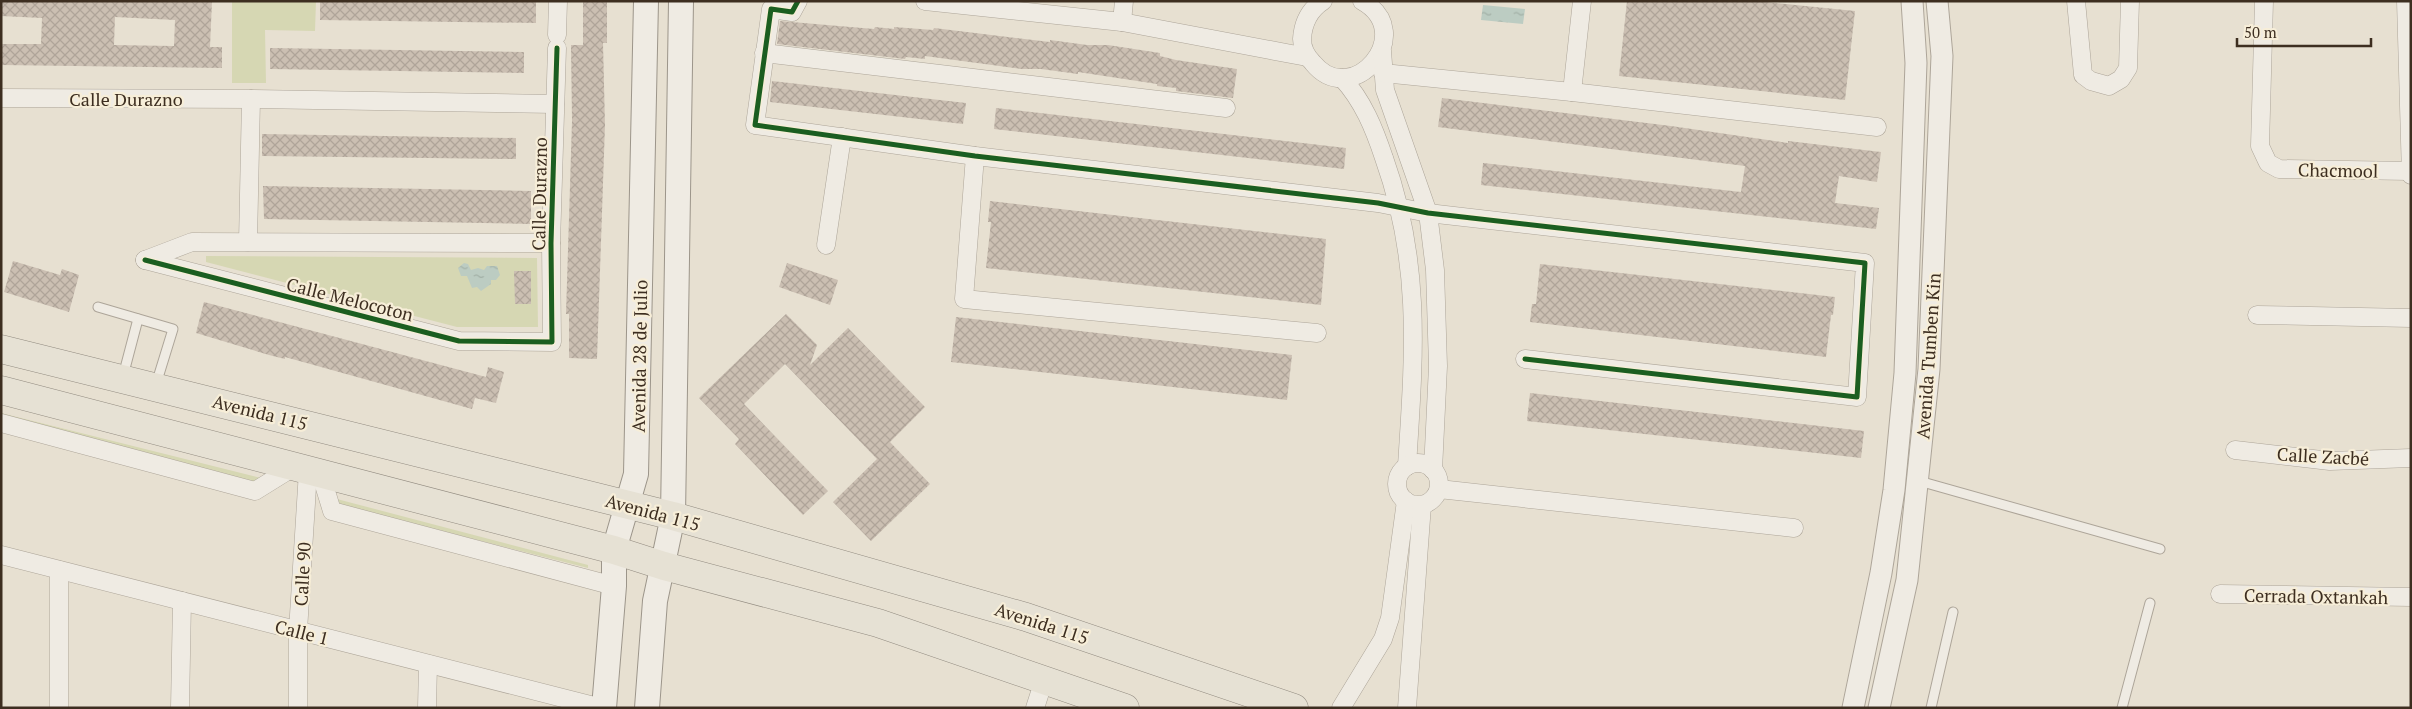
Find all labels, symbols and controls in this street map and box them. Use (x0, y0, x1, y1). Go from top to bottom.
scale bar (2237, 15, 2371, 47)
text: 50 m (2244, 22, 2277, 42)
street label: Calle Durazno (69, 87, 183, 111)
street label: Calle Durazno (526, 137, 552, 251)
street label: Chacmool (2298, 157, 2378, 183)
street label: Calle Melocoton (284, 272, 416, 326)
street label: Avenida Tumben Kin (1910, 272, 1946, 440)
street label: Avenida 28 de Julio (626, 279, 652, 433)
street label: Avenida 115 (210, 389, 310, 435)
street label: Calle Zacbé (2276, 442, 2370, 470)
street label: Avenida 115 (603, 488, 703, 536)
street label: Calle 90 (288, 541, 316, 607)
street label: Cerrada Oxtankah (2244, 583, 2389, 609)
street label: Avenida 115 (992, 597, 1092, 649)
street label: Calle 1 (273, 614, 331, 650)

